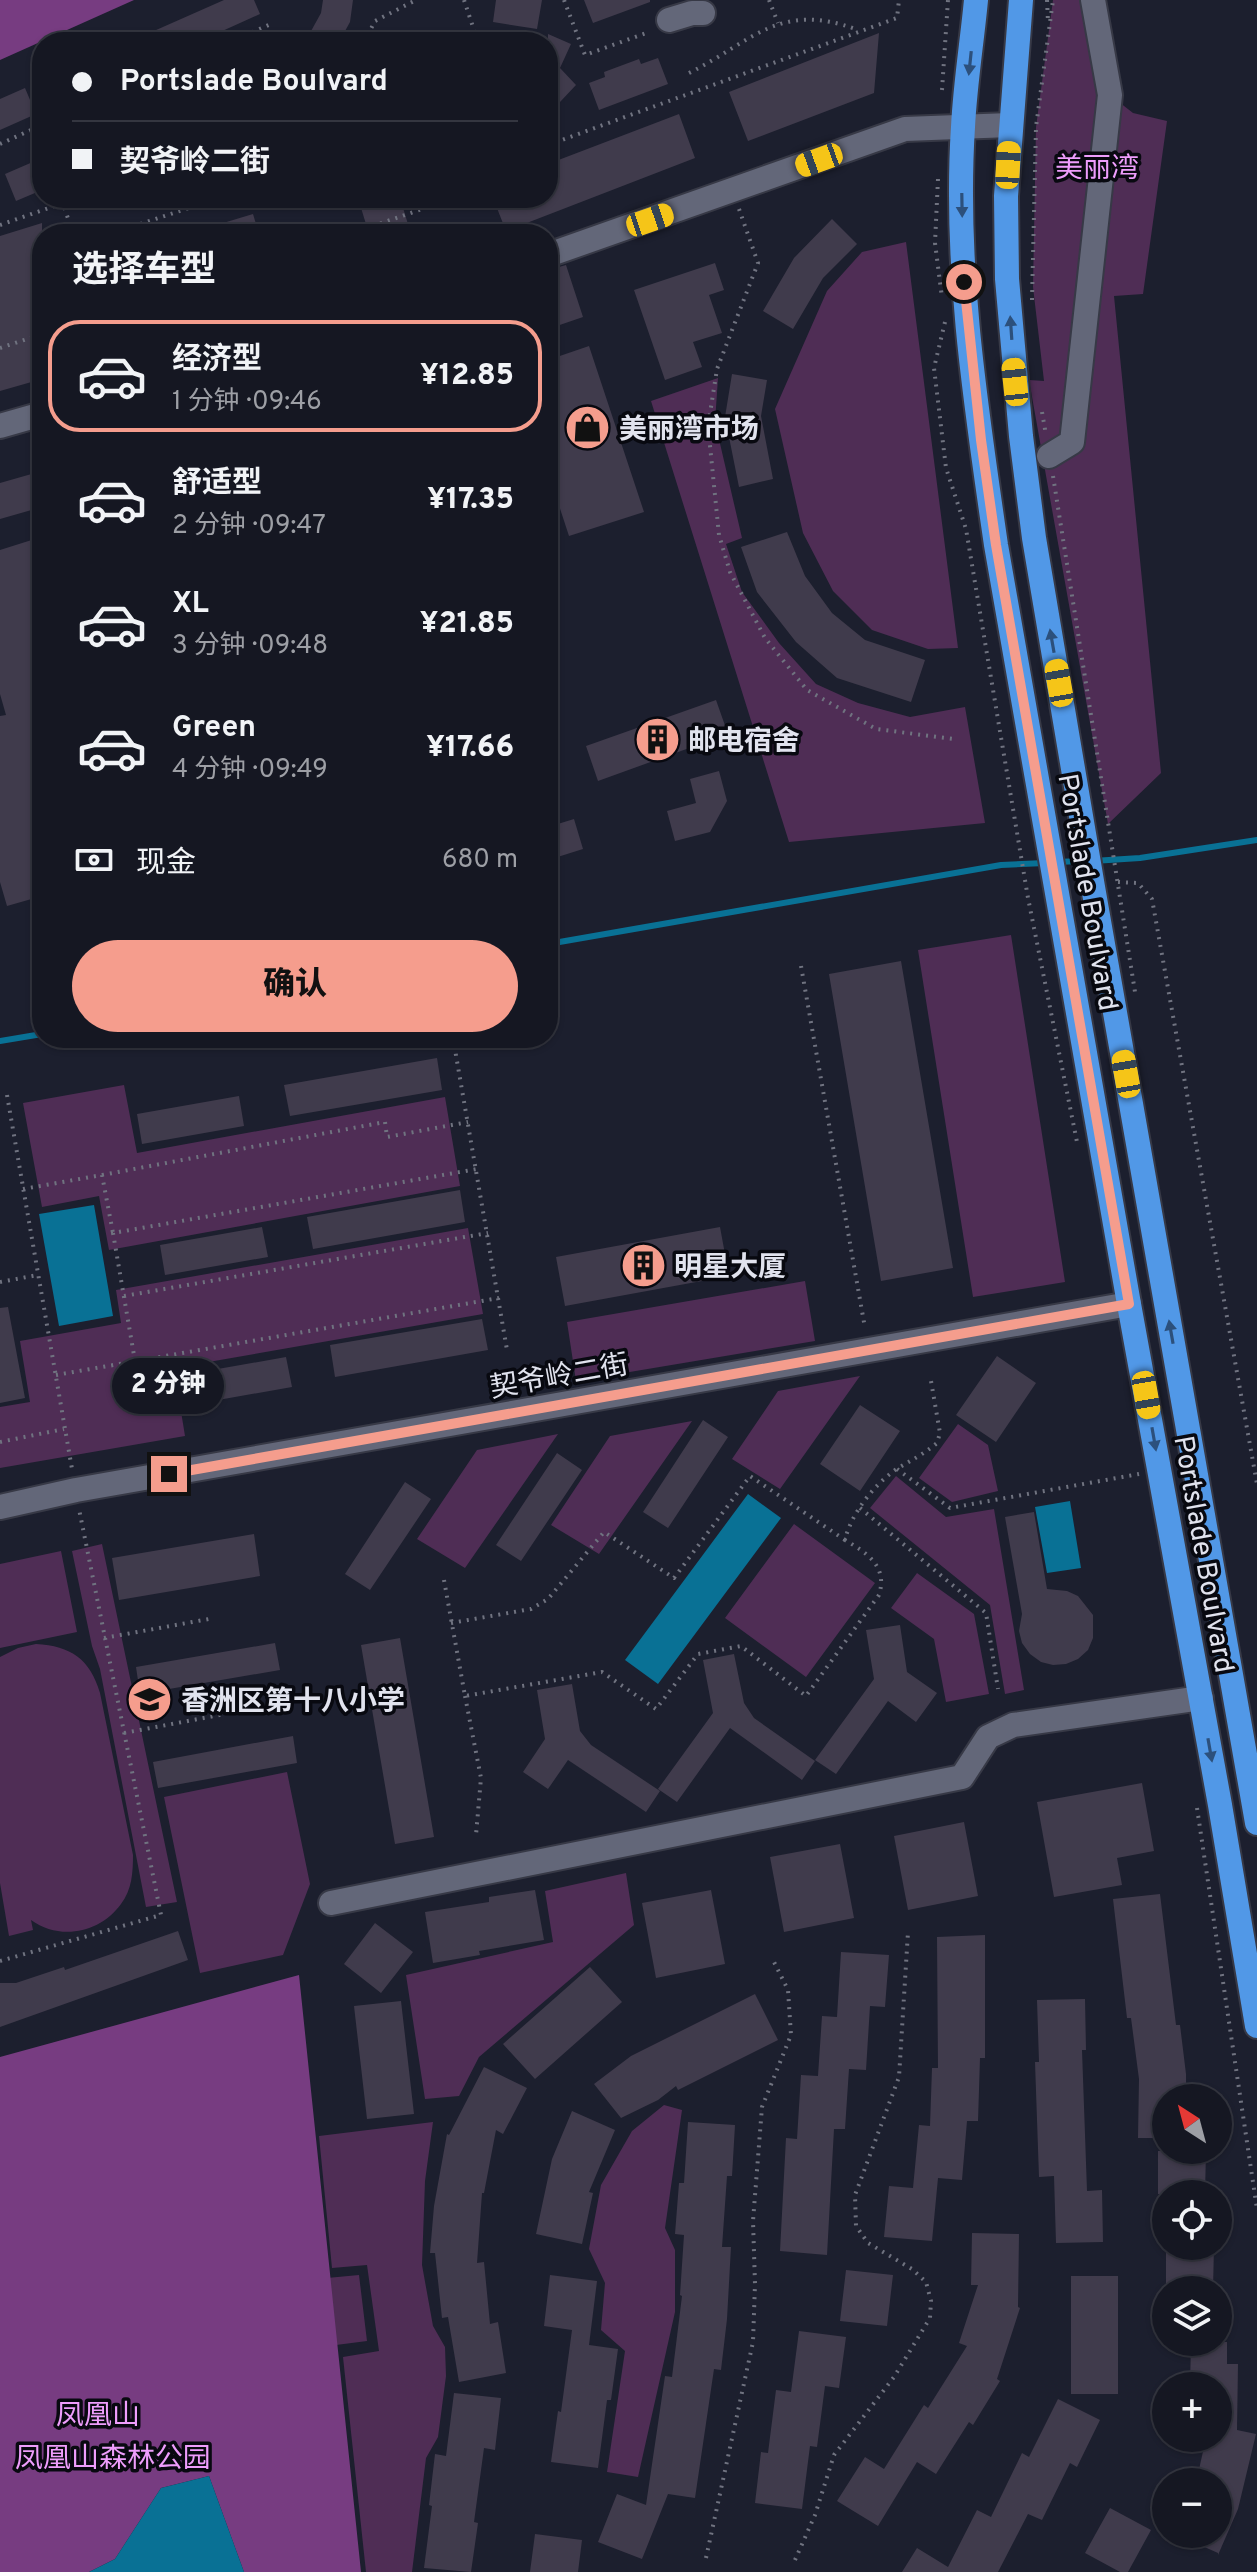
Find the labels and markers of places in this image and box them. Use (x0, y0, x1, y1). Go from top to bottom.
shop icon: 美丽湾市场 (564, 404, 612, 452)
place label: 美丽湾市场 (619, 413, 759, 449)
building icon: 邮电宿舍 (633, 716, 681, 764)
place label: 邮电宿舍 (688, 725, 800, 761)
building icon: 明星大厦 (619, 1242, 667, 1290)
place label: 明星大厦 (674, 1251, 786, 1287)
school or university icon: 香洲区第十八小学 (126, 1676, 174, 1724)
place label: 香洲区第十八小学 (181, 1685, 405, 1721)

